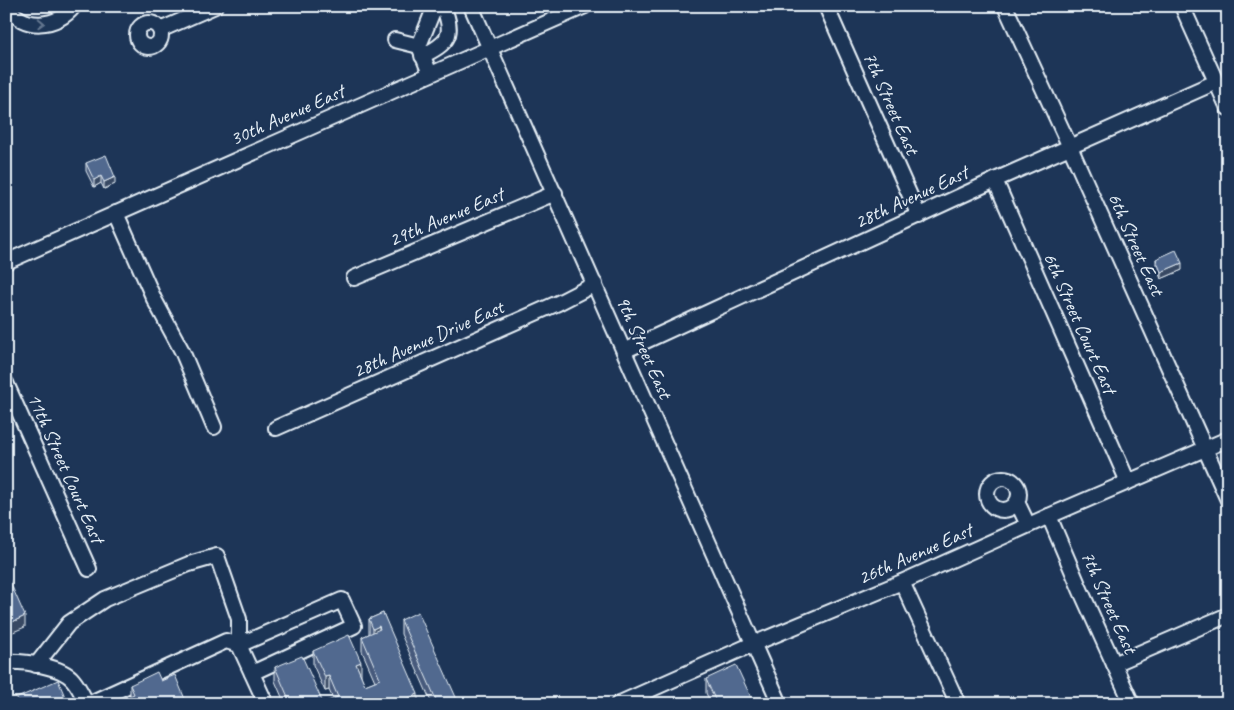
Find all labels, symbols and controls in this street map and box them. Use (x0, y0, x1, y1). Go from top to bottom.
one-way arrow (37, 18, 45, 28)
street label: 7th Street East (857, 48, 926, 160)
street label: 30th Avenue East (226, 77, 351, 151)
street label: 28th Avenue East (850, 158, 975, 234)
street label: 29th Avenue East (385, 180, 510, 252)
street label: 6th Street East (1102, 189, 1171, 301)
street label: 6th Street Court East (1038, 248, 1124, 401)
street label: 9th Street East (610, 292, 679, 404)
street label: 28th Avenue Drive East (349, 294, 509, 383)
street label: 11th Street Court East (22, 389, 112, 550)
street label: 26th Avenue East (854, 516, 979, 590)
street label: 7th Street East (1075, 547, 1144, 659)

